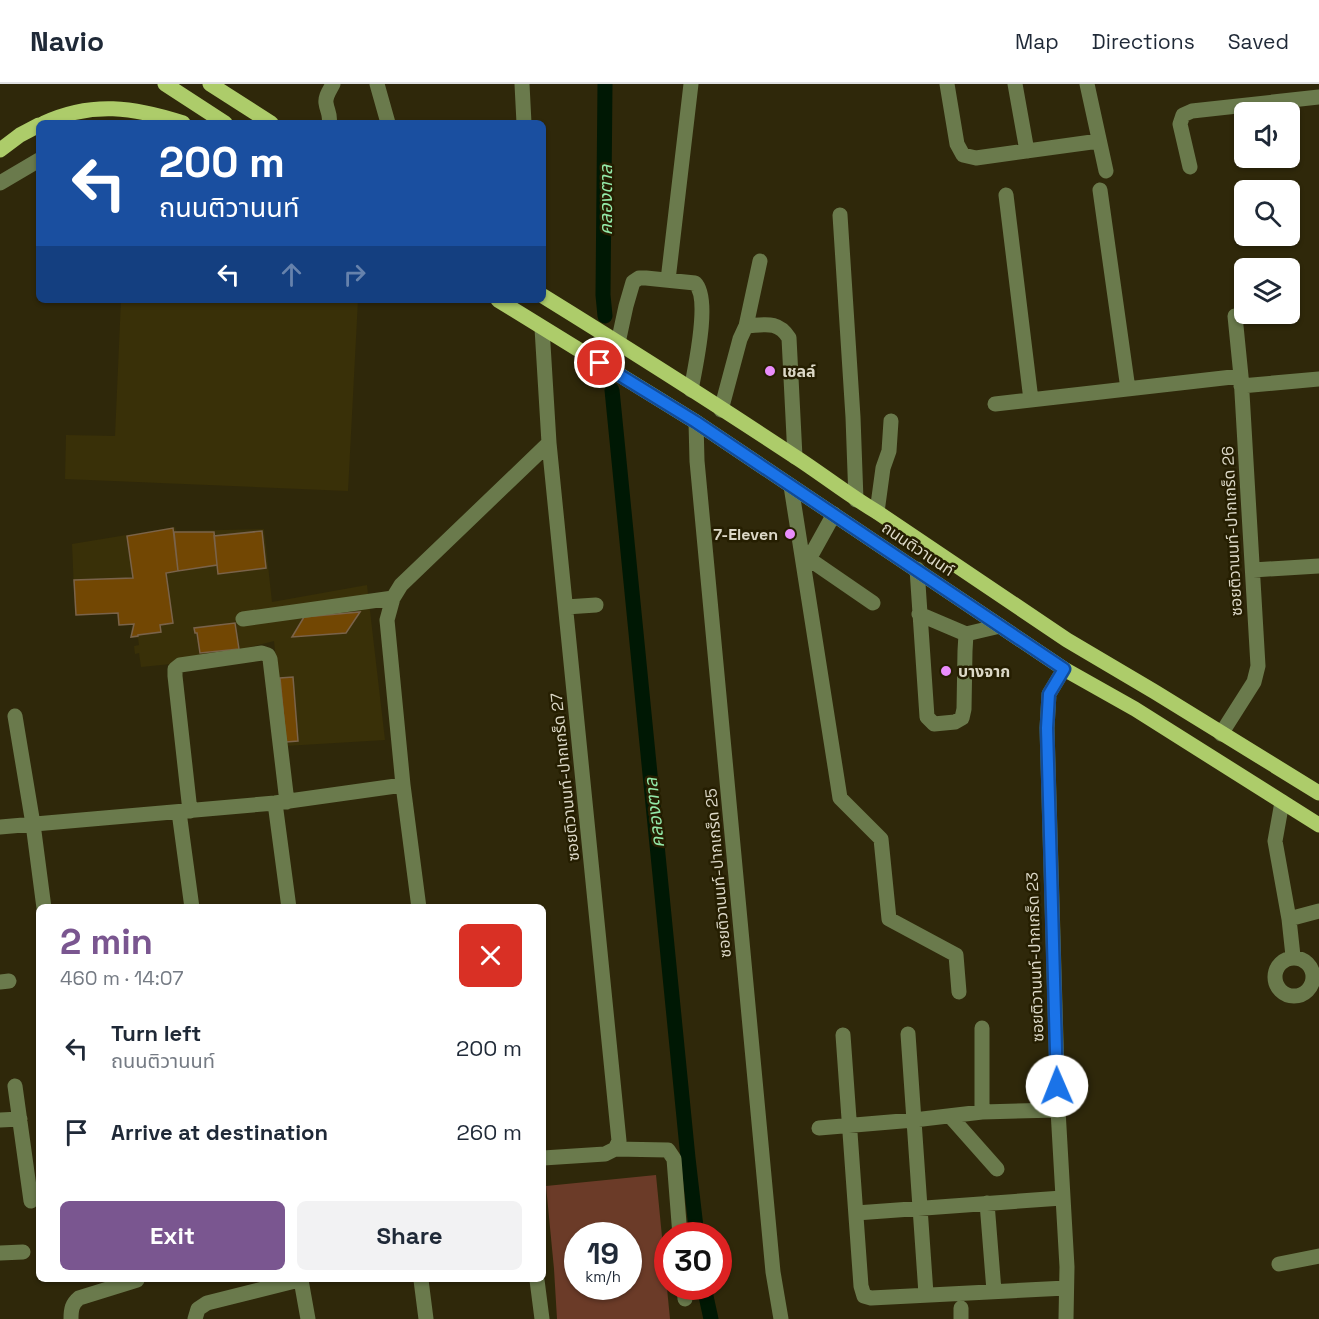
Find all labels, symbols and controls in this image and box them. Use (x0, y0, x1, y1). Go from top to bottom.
text: Navio (30, 23, 104, 59)
text: Map (1015, 28, 1059, 55)
text: Directions (1092, 28, 1195, 55)
text: Saved (1228, 28, 1289, 55)
map controls (1234, 102, 1300, 324)
button: sound (1234, 102, 1300, 168)
text: 200 m (159, 136, 285, 189)
icon: left (60, 144, 138, 222)
water label: คลองตาล (594, 164, 617, 235)
button: search (1234, 180, 1300, 246)
text: ถนนติวานนท์ (159, 190, 299, 225)
icon: left (212, 258, 245, 291)
icon: ahead (275, 258, 308, 291)
icon: right (338, 258, 371, 291)
button: layers (1234, 258, 1300, 324)
pin (574, 337, 625, 388)
icon: arrive (583, 346, 616, 379)
place label: เชลล์ (782, 361, 816, 382)
marker: เชลล์ (763, 364, 777, 378)
street label: ซอยติวานนท์-ปากเกร็ด 26 (1217, 446, 1247, 616)
street label: ถนนติวานนท์ (878, 517, 958, 581)
place label: 7-Eleven (713, 524, 778, 545)
marker: 7-Eleven (783, 527, 797, 541)
place label: บางจาก (958, 661, 1010, 682)
marker: บางจาก (939, 664, 953, 678)
street label: ซอยติวานนท์-ปากเกร็ด 27 (546, 692, 584, 862)
water label: คลองตาล (639, 776, 669, 849)
street label: ซอยติวานนท์-ปากเกร็ด 25 (700, 787, 736, 959)
street label: ซอยติวานนท์-ปากเกร็ด 23 (1022, 872, 1048, 1042)
text: 2 min (60, 919, 153, 965)
button: close (459, 924, 522, 987)
text: 460 m · 14:07 (60, 965, 184, 991)
text: Turn left (111, 1019, 201, 1047)
icon: left (60, 1032, 93, 1065)
text: 200 m (456, 1034, 522, 1062)
text: ถนนติวานนท์ (111, 1048, 215, 1074)
position arrow (1025, 1054, 1089, 1118)
icon: arrive (60, 1116, 93, 1149)
text: Arrive at destination (111, 1118, 328, 1146)
text: 260 m (457, 1118, 522, 1146)
button: Exit (60, 1201, 285, 1270)
button: Share (297, 1201, 522, 1270)
speed limit sign: 30 (654, 1222, 732, 1300)
text: 19 (587, 1234, 619, 1273)
text: km/h (585, 1267, 621, 1286)

